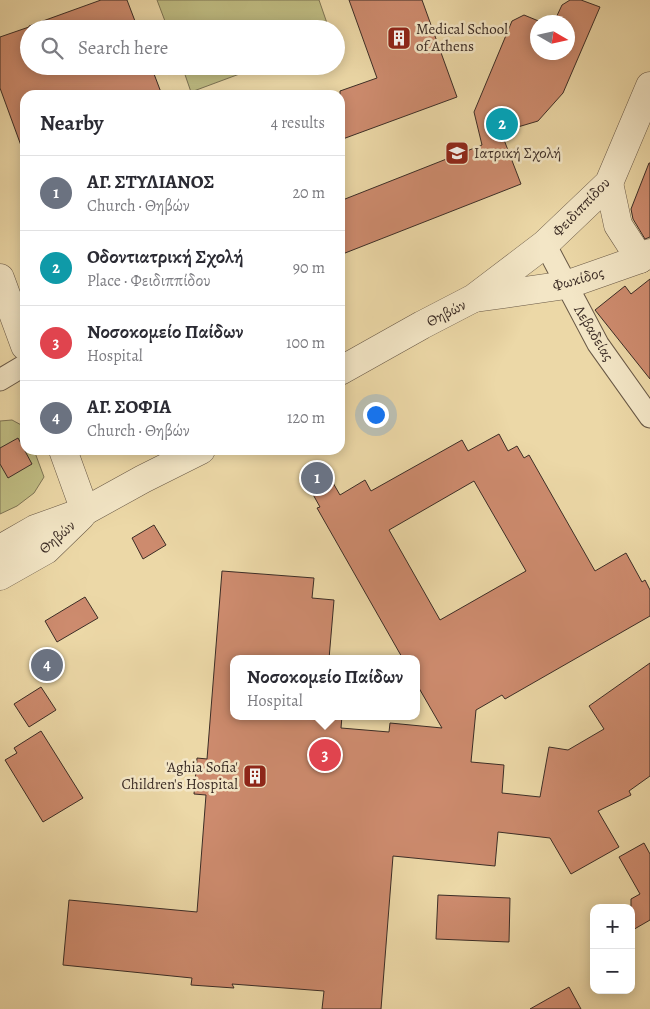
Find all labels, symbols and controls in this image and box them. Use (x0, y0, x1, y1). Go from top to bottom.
north arrow (530, 15, 575, 60)
place label: Medical School of Athens (416, 19, 508, 56)
search box (20, 20, 345, 75)
building icon: Medical School of Athens (386, 25, 412, 51)
icon: search (38, 34, 66, 62)
text: Search here (78, 35, 168, 61)
pin: 2 (486, 105, 518, 143)
text: Nearby (40, 109, 103, 137)
text: 4 results (271, 112, 325, 134)
school or university icon: Ιατρική Σχολή (444, 140, 470, 166)
place label: Ιατρική Σχολή (474, 143, 561, 163)
text: ΑΓ. ΣΤΥΛΙΑΝΟΣ (87, 169, 215, 195)
street label: Φειδιππίδου (548, 173, 614, 241)
text: 1 (53, 182, 59, 204)
text: 20 m (292, 182, 325, 204)
text: Church · Θηβών (87, 195, 190, 217)
text: Οδοντιατρική Σχολή (87, 244, 243, 270)
text: 2 (52, 257, 60, 279)
text: 90 m (293, 257, 325, 279)
street label: Φωκίδος (550, 262, 606, 296)
text: Place · Φειδιππίδου (87, 270, 211, 292)
street label: Θηβών (423, 295, 469, 331)
street label: Λεβαδείας (569, 300, 619, 365)
text: Νοσοκομείο Παίδων (87, 319, 243, 345)
text: 3 (53, 332, 59, 354)
text: 100 m (286, 332, 325, 354)
text: Hospital (87, 345, 143, 367)
text: ΑΓ. ΣΟΦΙΑ (87, 394, 171, 420)
your location (363, 402, 389, 428)
text: 4 (52, 407, 60, 429)
text: 120 m (287, 407, 325, 429)
text: Church · Θηβών (87, 420, 190, 442)
pin: 1 (301, 459, 333, 497)
street label: Θηβών (35, 516, 79, 558)
pin: 4 (31, 646, 63, 684)
popup (230, 655, 420, 720)
text: Νοσοκομείο Παίδων (247, 664, 403, 690)
text: Hospital (247, 690, 303, 712)
pin: 3 (309, 736, 341, 774)
place label: 'Aghia Sofia' Children's Hospital (121, 757, 238, 794)
building icon: 'Aghia Sofia' Children's Hospital (242, 763, 268, 789)
map controls (590, 904, 635, 994)
button: + (590, 904, 635, 949)
button: − (590, 949, 635, 994)

